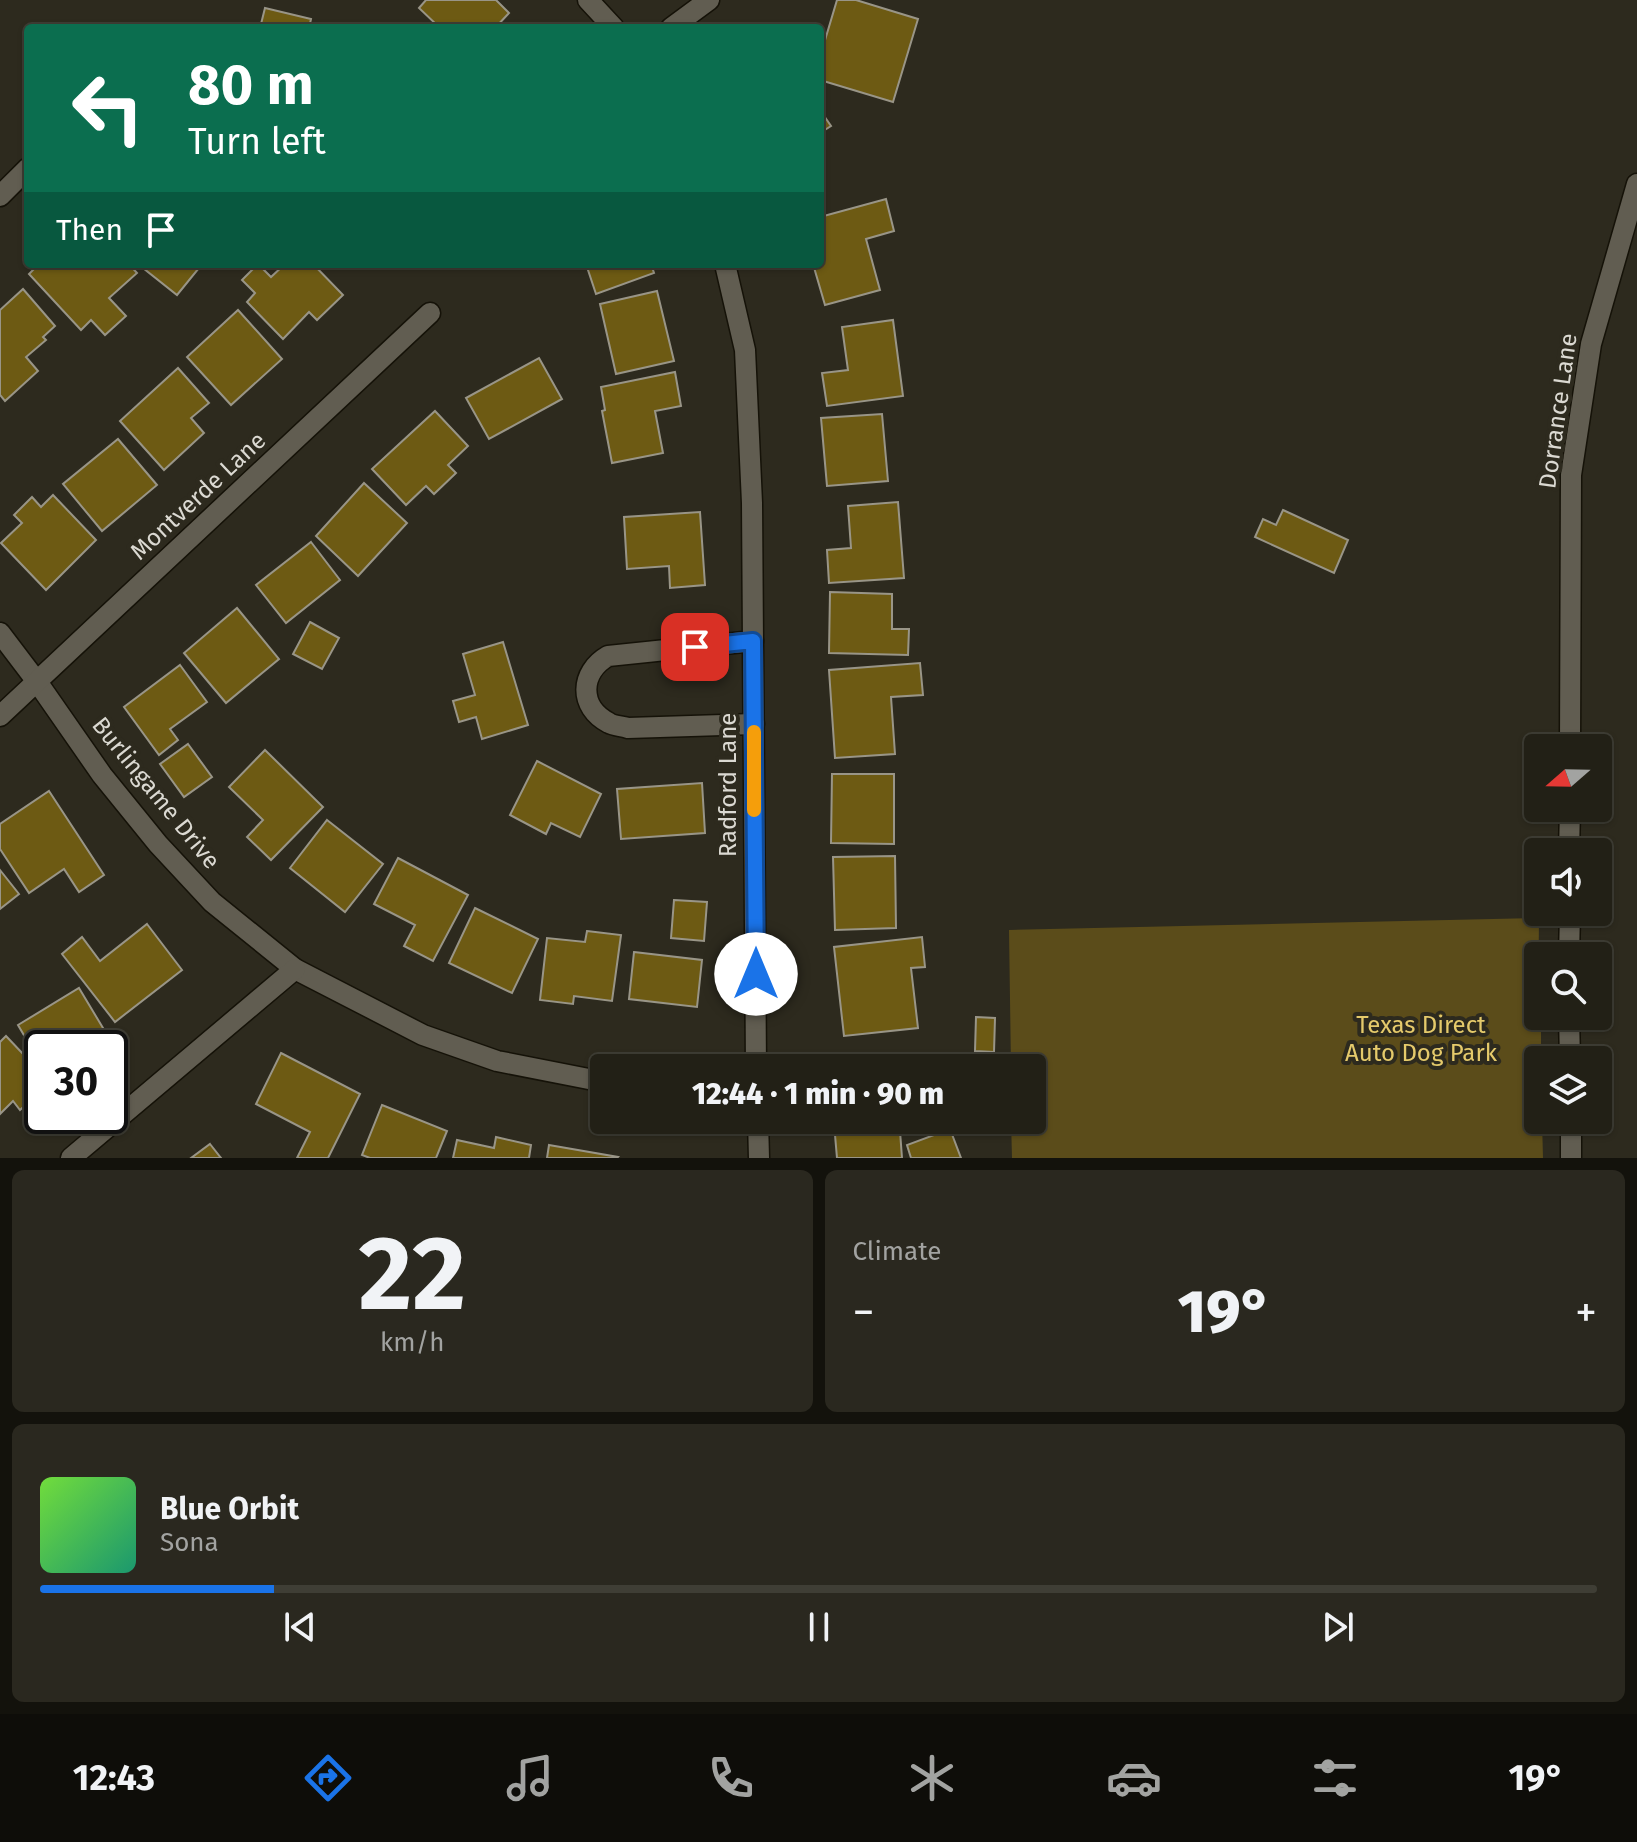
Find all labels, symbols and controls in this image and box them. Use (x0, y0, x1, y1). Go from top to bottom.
text: 80 m (188, 52, 314, 119)
icon: left (56, 56, 160, 160)
text: Turn left (188, 120, 326, 164)
icon: arrive (139, 208, 183, 252)
text: Then (56, 212, 123, 248)
street label: Dorrance Lane (1533, 332, 1583, 490)
street label: Montverde Lane (125, 426, 271, 566)
pin (661, 613, 729, 681)
icon: arrive (673, 625, 717, 669)
street label: Burlingame Drive (86, 712, 226, 874)
street label: Radford Lane (714, 713, 742, 857)
north arrow (1524, 734, 1612, 822)
map controls (1524, 734, 1612, 1134)
button: sound (1524, 838, 1612, 926)
position arrow (714, 932, 798, 1016)
button: search (1524, 942, 1612, 1030)
park label: Texas Direct Auto Dog Park (1345, 1011, 1498, 1067)
speed limit sign: 30 (24, 1030, 128, 1134)
button: layers (1524, 1046, 1612, 1134)
text: 12:44 · 1 min · 90 m (692, 1076, 944, 1112)
text: 22 (358, 1212, 466, 1337)
text: Climate (853, 1236, 941, 1267)
text: 19° (1178, 1276, 1272, 1348)
text: − (853, 1286, 875, 1339)
text: + (1575, 1286, 1597, 1339)
text: km/h (380, 1327, 444, 1358)
text: Blue Orbit (160, 1491, 299, 1527)
text: Sona (160, 1527, 219, 1558)
icon: previous (278, 1605, 322, 1649)
icon: pause (797, 1605, 841, 1649)
icon: next (1316, 1605, 1360, 1649)
icon: directions (300, 1750, 356, 1806)
icon: music (502, 1750, 558, 1806)
icon: phone (703, 1750, 759, 1806)
icon: climate (904, 1750, 960, 1806)
icon: car (1106, 1750, 1162, 1806)
icon: filters (1307, 1750, 1363, 1806)
text: 12:43 (73, 1756, 155, 1800)
text: 19° (1509, 1756, 1564, 1800)

